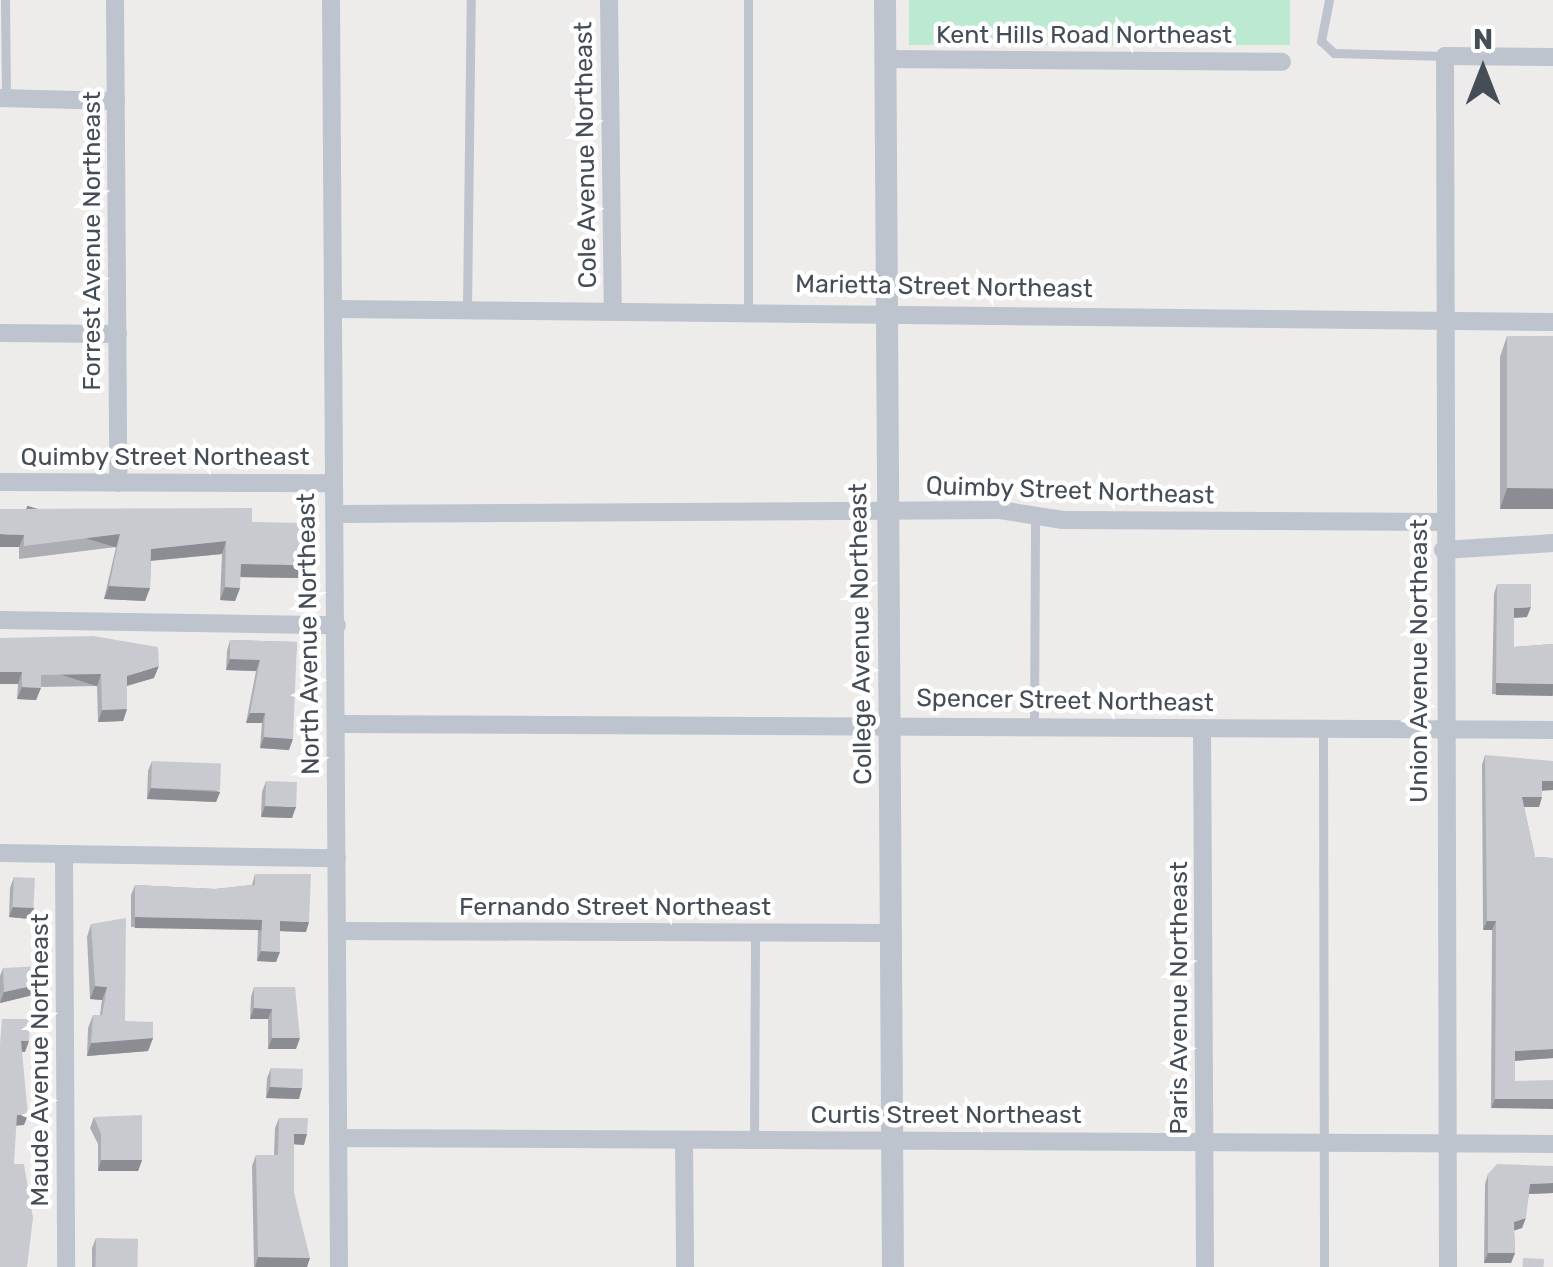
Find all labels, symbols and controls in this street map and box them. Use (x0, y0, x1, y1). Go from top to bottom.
street label: Kent Hills Road Northeast (936, 20, 1232, 50)
north arrow (1433, 20, 1533, 120)
street label: Cole Avenue Northeast (569, 21, 603, 289)
text: N (1473, 23, 1493, 56)
street label: Forrest Avenue Northeast (77, 91, 107, 391)
street label: Marietta Street Northeast (795, 269, 1093, 305)
street label: Quimby Street Northeast (20, 442, 310, 472)
street label: Quimby Street Northeast (925, 471, 1215, 511)
street label: College Avenue Northeast (843, 483, 879, 785)
street label: North Avenue Northeast (292, 492, 326, 776)
street label: Union Avenue Northeast (1404, 519, 1434, 803)
street label: Spencer Street Northeast (916, 683, 1214, 719)
street label: Paris Avenue Northeast (1164, 861, 1194, 1135)
street label: Fernando Street Northeast (459, 892, 771, 922)
street label: Maude Avenue Northeast (25, 913, 55, 1207)
street label: Curtis Street Northeast (811, 1100, 1081, 1130)

